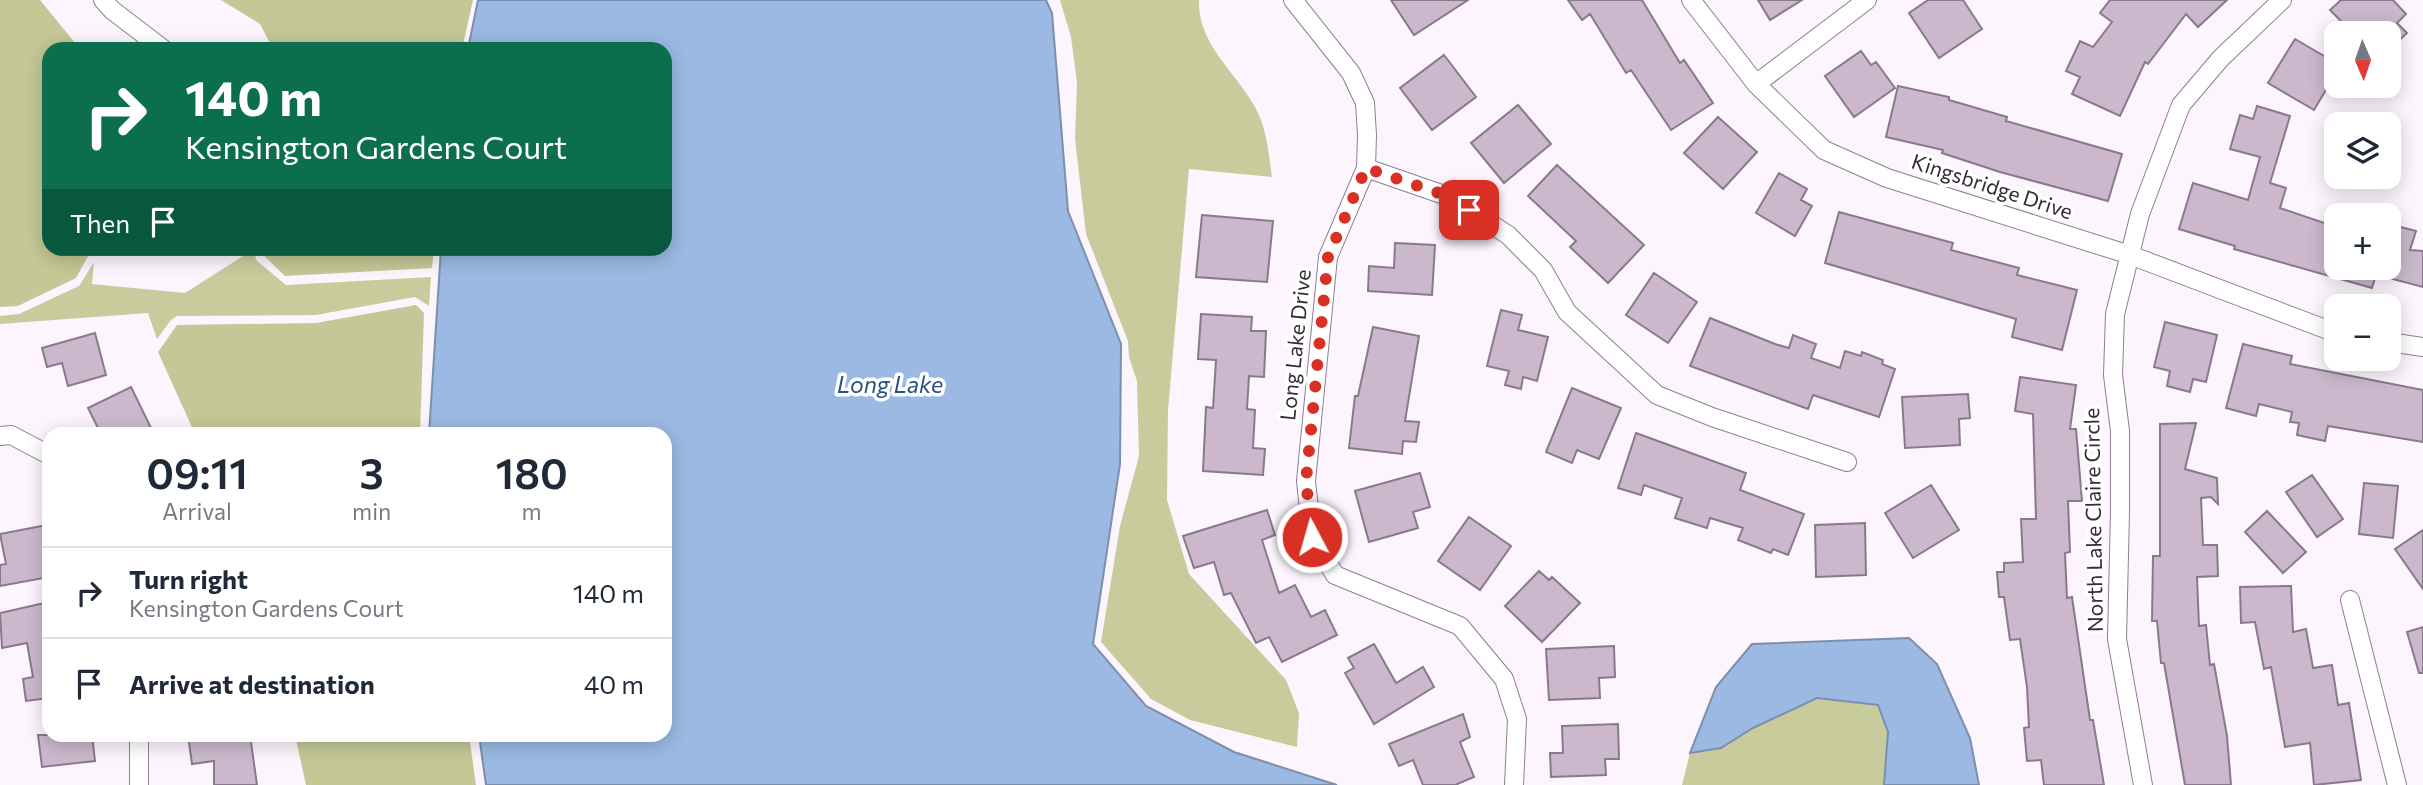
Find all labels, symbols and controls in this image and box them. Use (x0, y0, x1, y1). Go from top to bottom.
north arrow (2324, 21, 2401, 98)
map controls (2324, 21, 2401, 371)
text: 140 m (185, 66, 322, 126)
icon: right (70, 70, 161, 161)
button: layers (2324, 112, 2401, 189)
text: Kensington Gardens Court (185, 126, 567, 166)
street label: Kingsbridge Drive (1909, 148, 2076, 223)
pin (1439, 180, 1499, 240)
icon: arrive (1450, 191, 1488, 229)
icon: arrive (144, 203, 182, 241)
button: + (2324, 203, 2401, 280)
text: Then (70, 207, 130, 238)
street label: Long Lake Drive (1274, 268, 1315, 422)
button: − (2324, 294, 2401, 371)
water label: Long Lake (837, 370, 943, 398)
street label: North Lake Claire Circle (2078, 408, 2107, 632)
text: 09:11 (146, 446, 248, 498)
text: 3 (359, 446, 384, 498)
text: 180 (495, 446, 568, 498)
text: Arrival (162, 497, 232, 525)
text: min (352, 497, 391, 525)
text: m (522, 497, 542, 525)
position arrow (1275, 500, 1349, 574)
text: Turn right (129, 563, 248, 594)
icon: right (70, 574, 108, 612)
text: 140 m (573, 577, 644, 608)
text: Kensington Gardens Court (129, 594, 404, 622)
icon: arrive (70, 665, 108, 703)
text: Arrive at destination (129, 668, 375, 699)
text: 40 m (584, 668, 644, 699)

